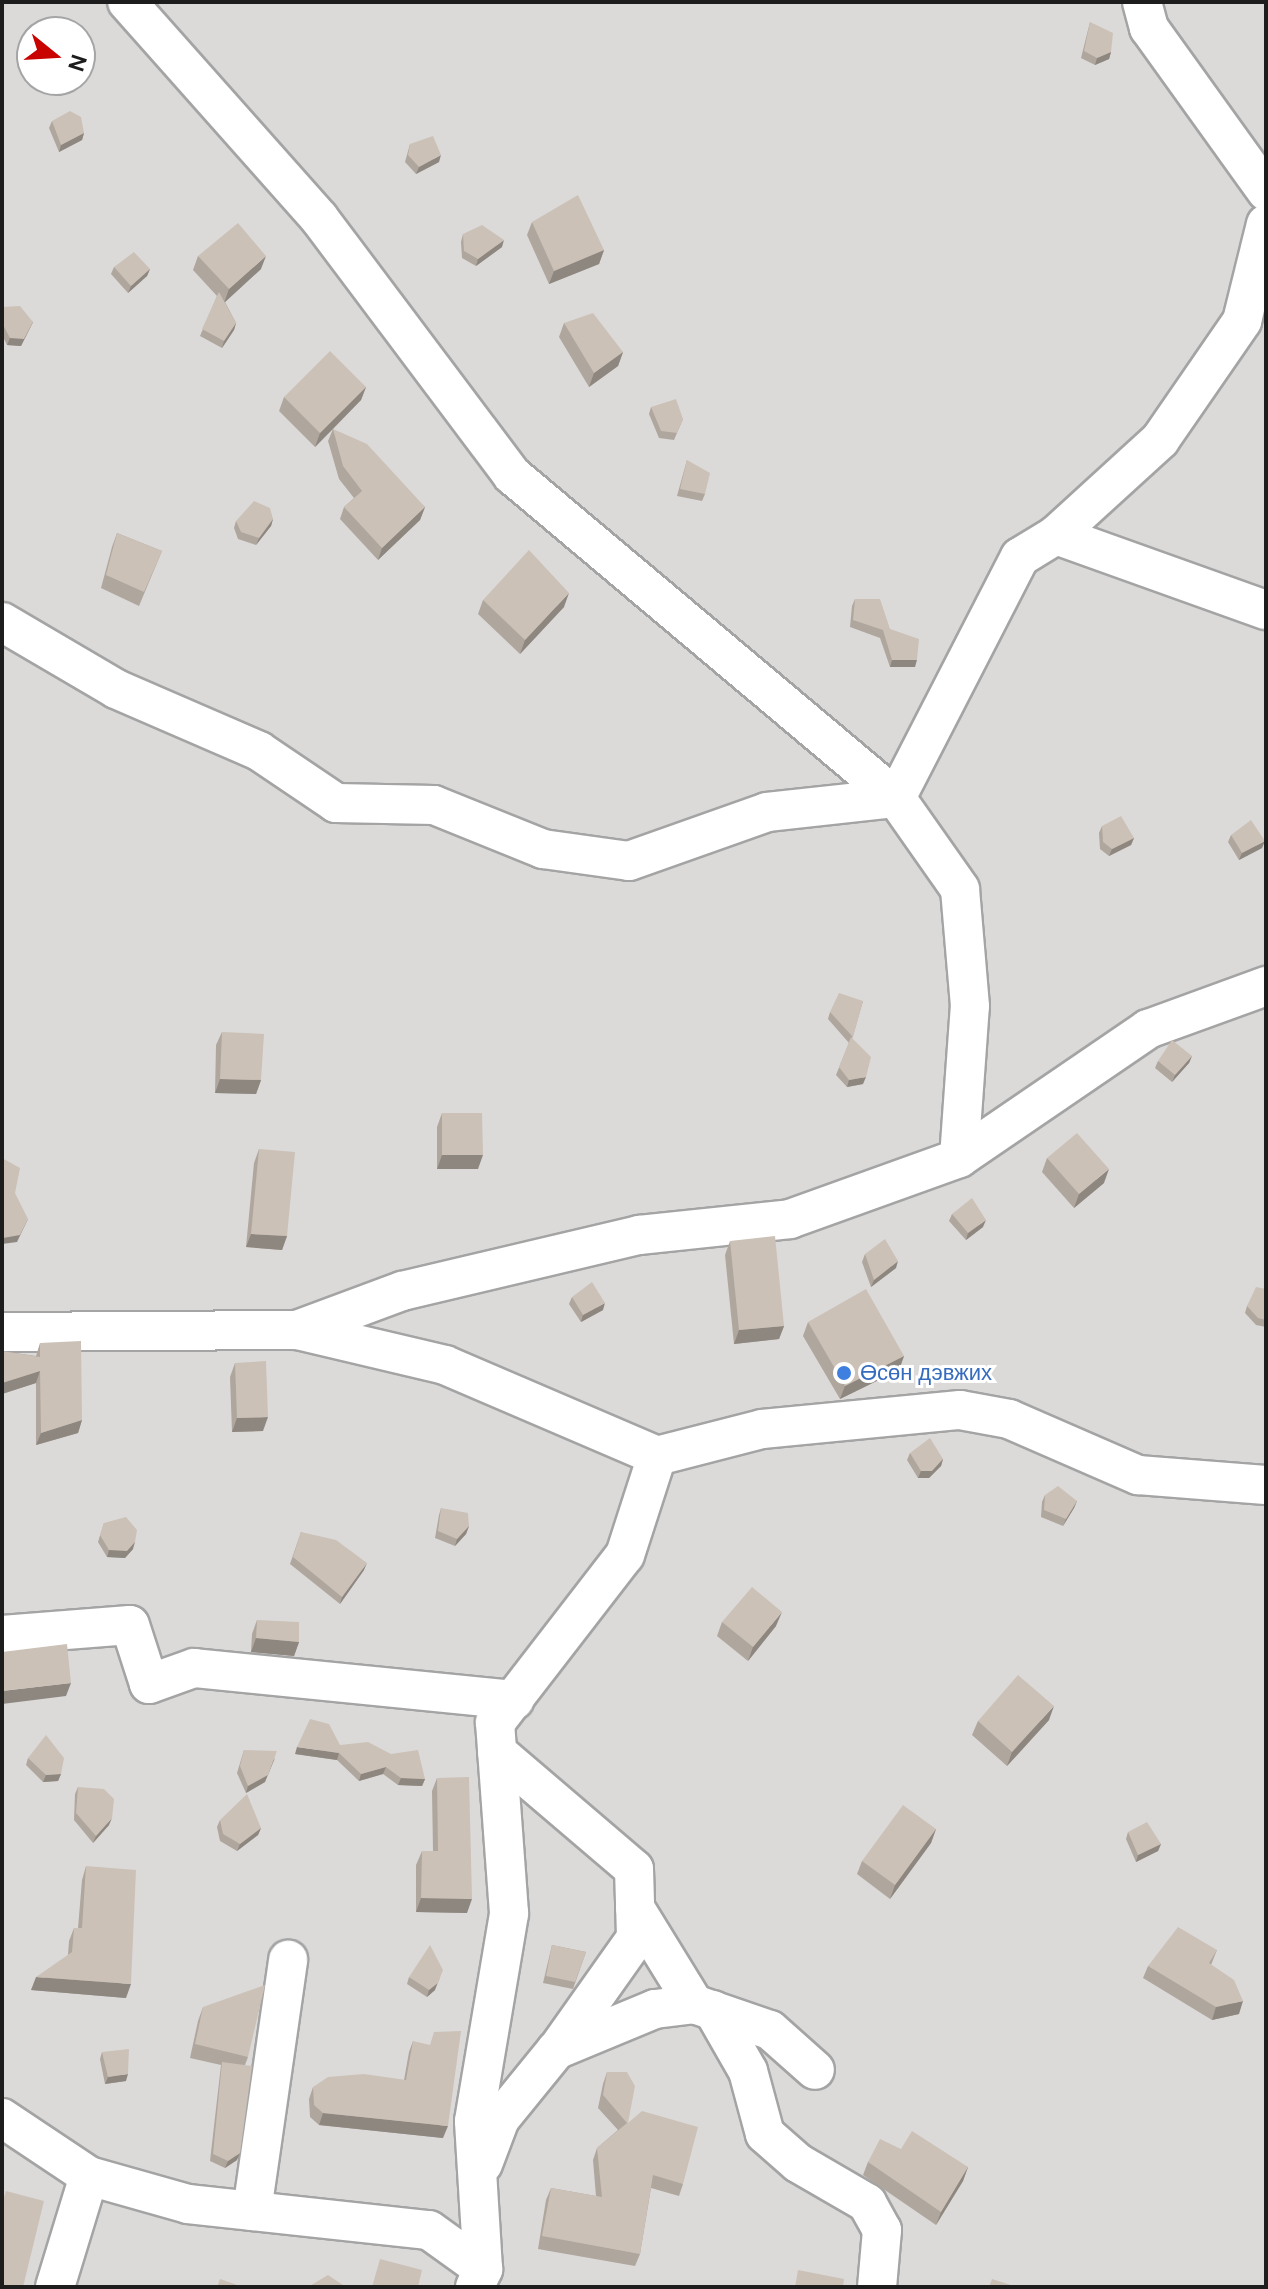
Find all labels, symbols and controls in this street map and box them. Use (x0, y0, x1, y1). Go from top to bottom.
north arrow (16, 16, 96, 96)
text: N (61, 51, 94, 75)
place label: Өсөн дэвжих (860, 1360, 992, 1386)
marker: Өсөн дэвжих (835, 1364, 853, 1382)

